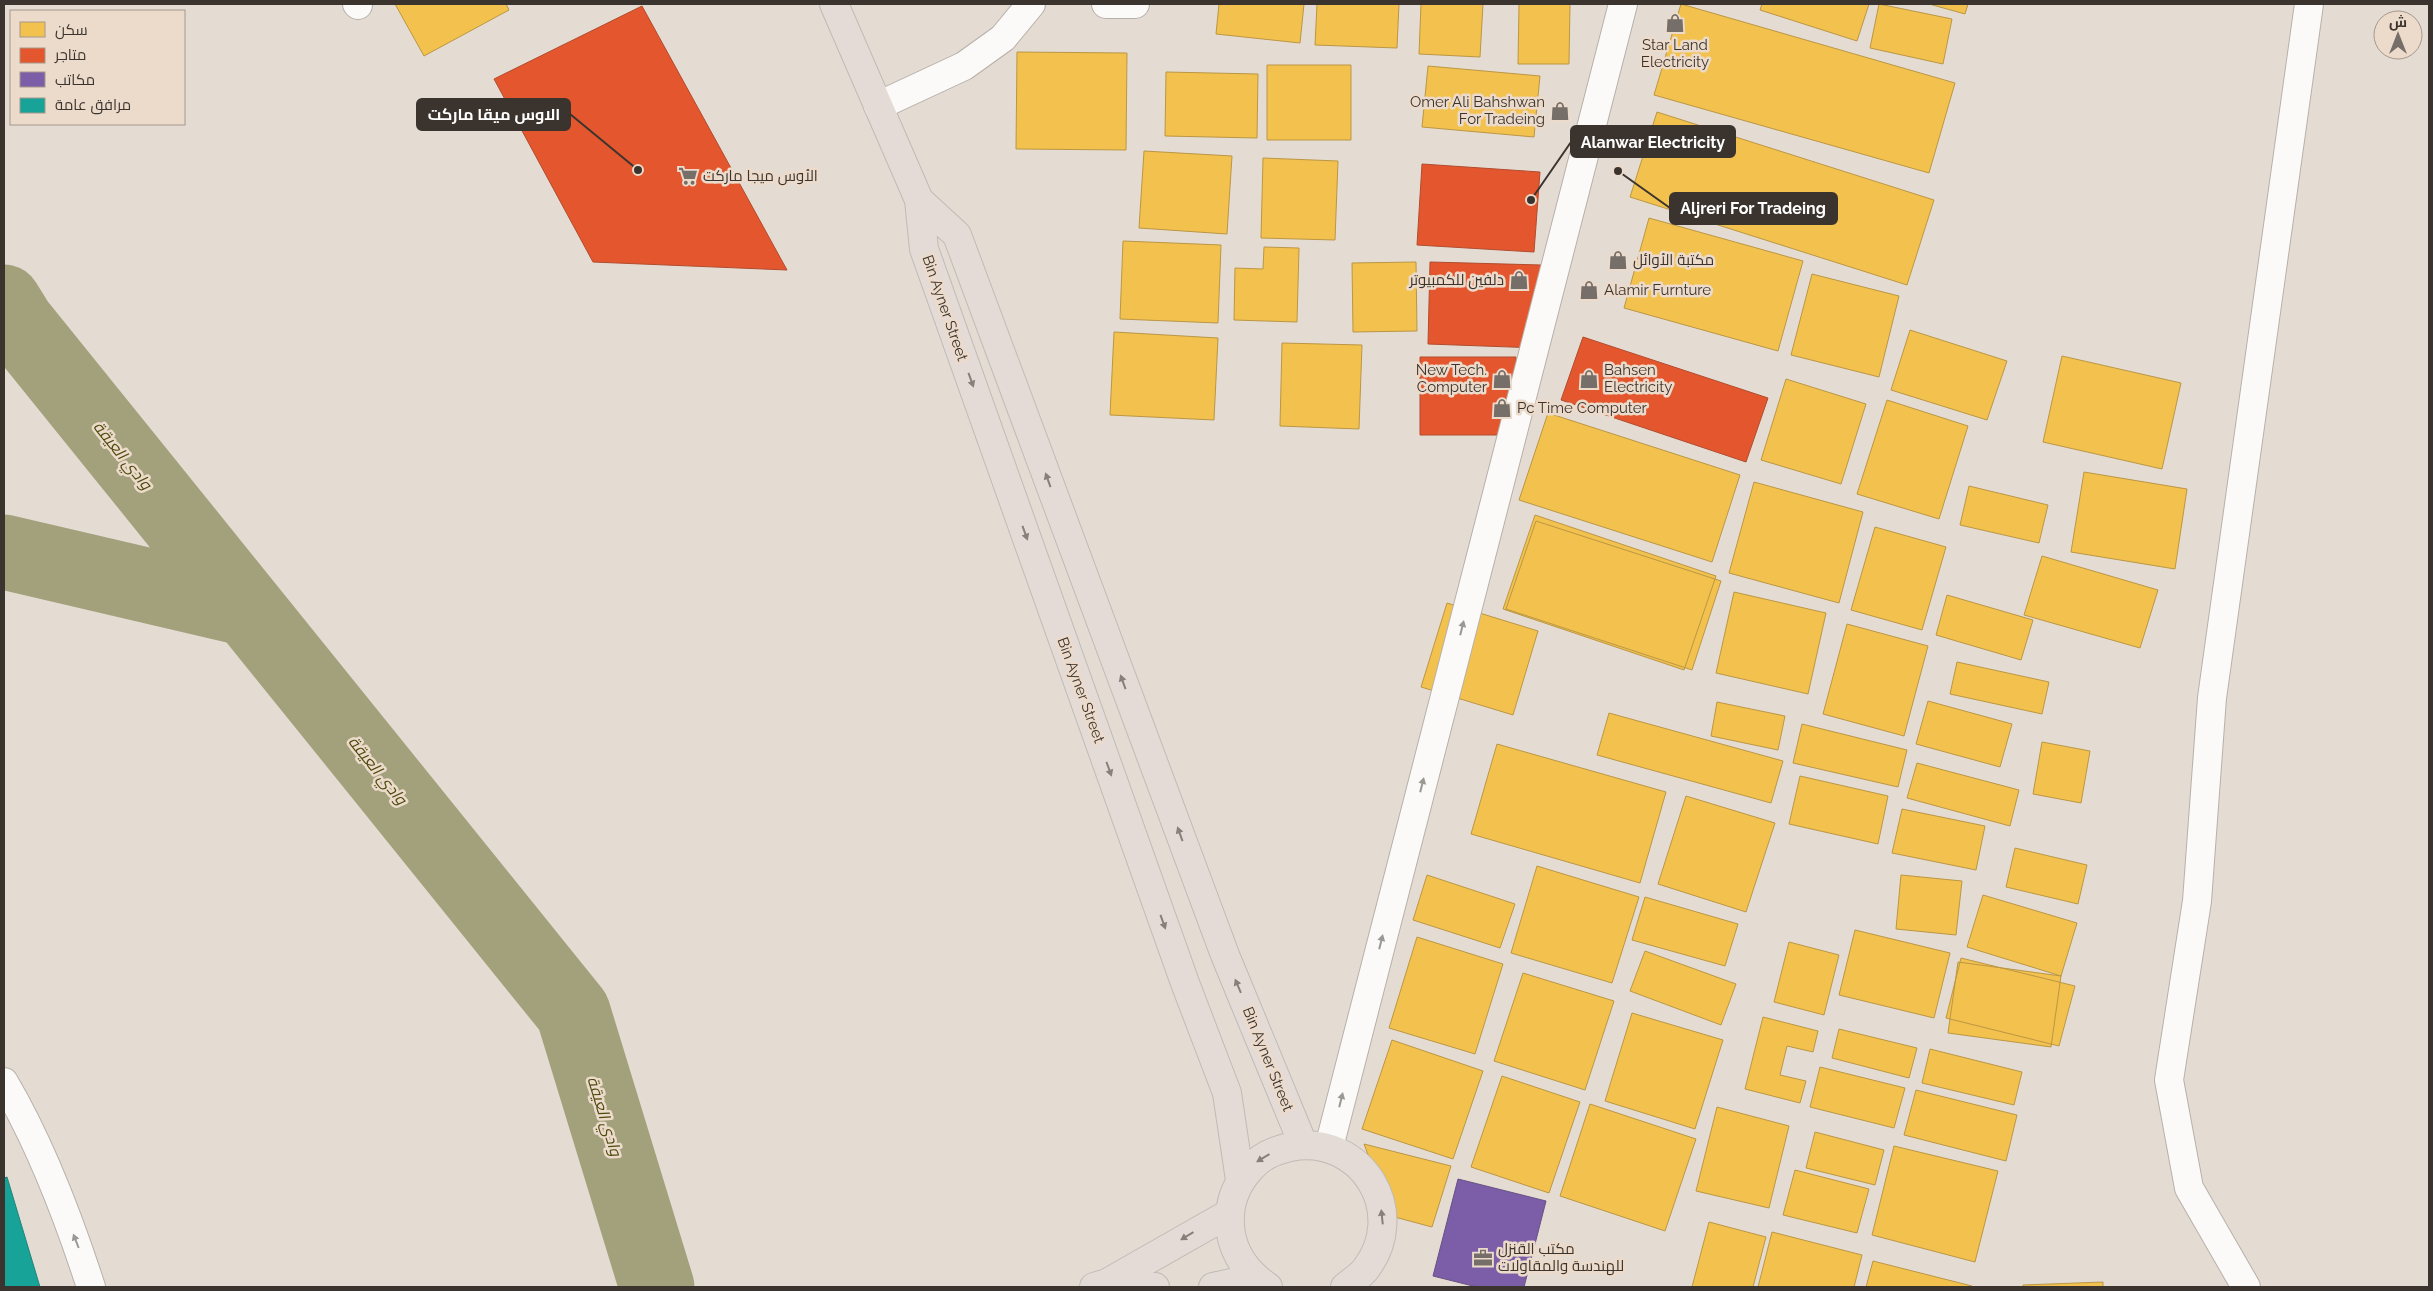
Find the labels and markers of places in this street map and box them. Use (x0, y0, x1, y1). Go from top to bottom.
shop icon: Star Land Electricity (1664, 12, 1686, 34)
place label: Star Land Electricity (1641, 36, 1709, 71)
place label: Omer Ali Bahshwan For Tradeing (1410, 93, 1545, 128)
callout: الاوس ميقا ماركت (417, 99, 570, 130)
shop icon: Omer Ali Bahshwan For Tradeing (1549, 100, 1571, 122)
callout: Alanwar Electricity (1571, 126, 1735, 157)
supermarket icon: الأوس ميجا ماركت (677, 165, 699, 187)
place label: الأوس ميجا ماركت (703, 167, 818, 186)
callout: Aljreri For Tradeing (1670, 193, 1837, 224)
shop icon: مكتبة الأوائل (1607, 249, 1629, 271)
place label: مكتبة الأوائل (1633, 251, 1714, 270)
shop icon: دلفين للكمبيوتر (1508, 269, 1530, 291)
place label: دلفين للكمبيوتر (1409, 271, 1504, 290)
shop icon: Alamir Furnture (1578, 279, 1600, 301)
place label: Alamir Furnture (1604, 281, 1711, 299)
place label: New Tech. Computer (1416, 361, 1488, 396)
place label: Bahsen Electricity (1604, 361, 1672, 396)
shop icon: New Tech. Computer (1491, 368, 1513, 390)
shop icon: Bahsen Electricity (1578, 368, 1600, 390)
shop icon: Pc Time Computer (1491, 397, 1513, 419)
place label: Pc Time Computer (1517, 399, 1648, 417)
place label: مكتب القنزل للهندسة والمقاولات (1498, 1240, 1624, 1276)
office icon: مكتب القنزل للهندسة والمقاولات (1472, 1247, 1494, 1269)

